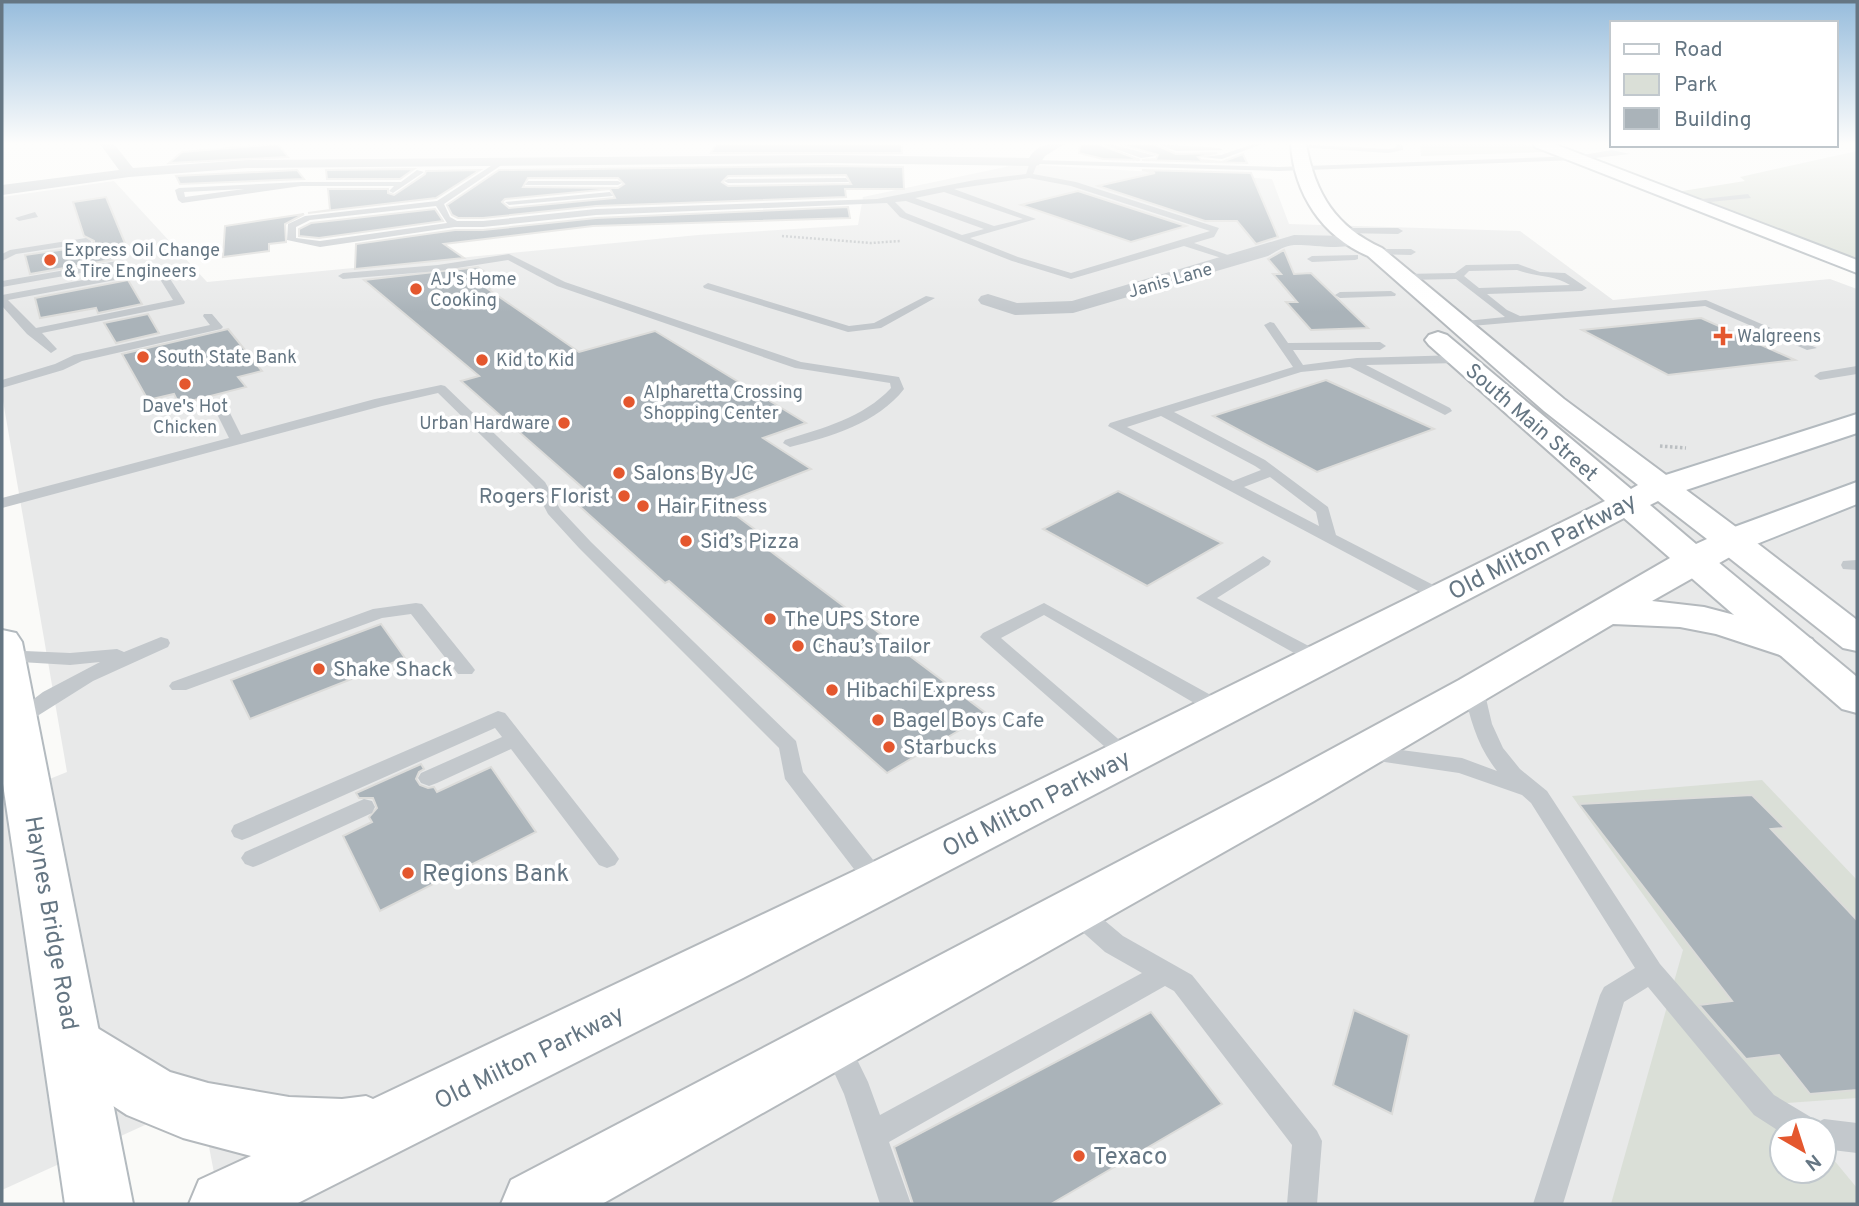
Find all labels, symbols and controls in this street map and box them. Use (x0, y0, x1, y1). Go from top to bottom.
legend (1610, 21, 1838, 147)
text: Road (1674, 37, 1723, 64)
text: Park (1674, 72, 1717, 99)
text: Building (1674, 107, 1752, 134)
place label: Express Oil Change & Tire Engineers (64, 240, 220, 284)
marker: Express Oil Change & Tire Engineers (42, 252, 58, 268)
street label: Janis Lane (1126, 258, 1215, 304)
place label: AJ's Home Cooking (430, 269, 516, 313)
marker: AJ's Home Cooking (408, 281, 424, 297)
place label: Walgreens (1737, 326, 1821, 349)
marker: Walgreens (1715, 328, 1731, 344)
place label: South State Bank (157, 347, 297, 370)
marker: South State Bank (135, 349, 151, 365)
place label: Kid to Kid (496, 350, 574, 373)
marker: Kid to Kid (474, 352, 490, 368)
street label: South Main Street (1459, 358, 1603, 488)
marker: Dave's Hot Chicken (177, 376, 193, 392)
place label: Alpharetta Crossing Shopping Center (643, 382, 803, 426)
marker: Alpharetta Crossing Shopping Center (621, 394, 637, 410)
place label: Dave's Hot Chicken (142, 396, 228, 440)
place label: Urban Hardware (419, 413, 550, 436)
marker: Urban Hardware (556, 415, 572, 431)
place label: Salons By JC (633, 461, 755, 488)
marker: Salons By JC (611, 465, 627, 481)
place label: Rogers Florist (479, 484, 610, 511)
street label: Old Milton Parkway (1444, 487, 1642, 608)
marker: Rogers Florist (616, 488, 632, 504)
place label: Hair Fitness (657, 494, 768, 521)
marker: Hair Fitness (635, 498, 651, 514)
place label: Sid’s Pizza (700, 529, 799, 556)
marker: Sid’s Pizza (678, 533, 694, 549)
place label: The UPS Store (784, 607, 920, 634)
marker: The UPS Store (762, 611, 778, 627)
place label: Chau’s Tailor (812, 634, 931, 661)
marker: Chau’s Tailor (790, 638, 806, 654)
place label: Shake Shack (333, 657, 453, 684)
marker: Shake Shack (311, 661, 327, 677)
place label: Hibachi Express (846, 678, 996, 705)
marker: Hibachi Express (824, 682, 840, 698)
place label: Bagel Boys Cafe (892, 708, 1044, 735)
marker: Bagel Boys Cafe (870, 712, 886, 728)
place label: Starbucks (903, 735, 997, 762)
marker: Starbucks (881, 739, 897, 755)
street label: Old Milton Parkway (938, 744, 1136, 865)
street label: Haynes Bridge Road (16, 814, 84, 1033)
place label: Regions Bank (422, 860, 569, 890)
marker: Regions Bank (400, 865, 416, 881)
street label: Old Milton Parkway (430, 1000, 630, 1118)
north arrow (1768, 1115, 1838, 1185)
place label: Texaco (1093, 1143, 1167, 1173)
marker: Texaco (1071, 1148, 1087, 1164)
text: N (1800, 1148, 1825, 1175)

